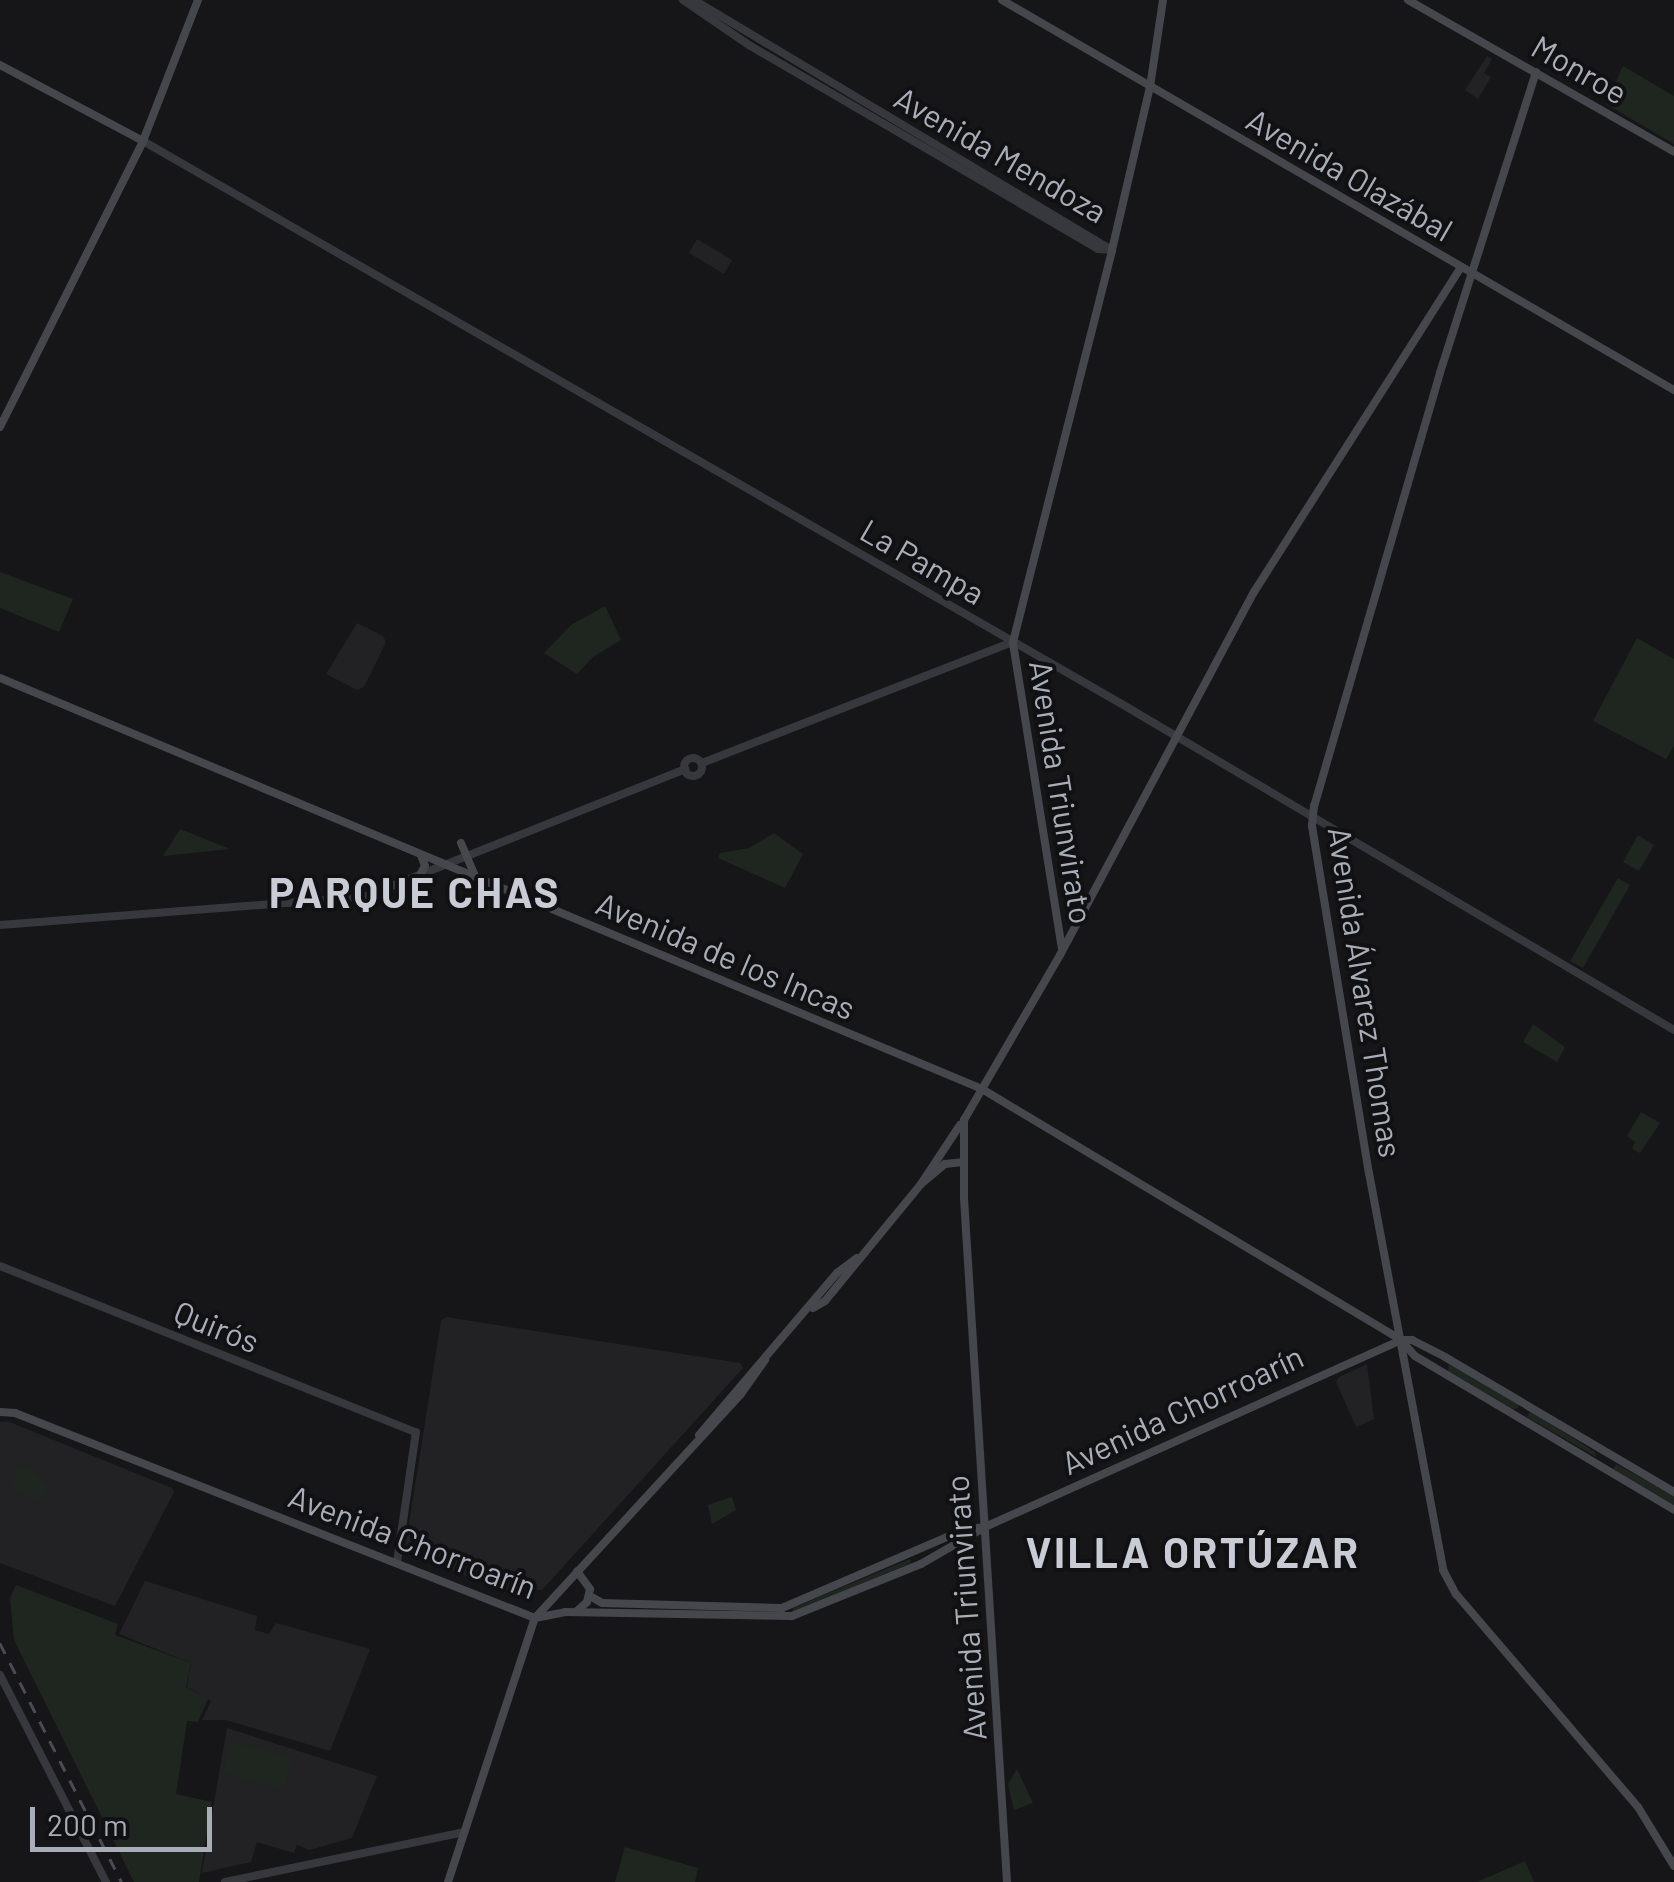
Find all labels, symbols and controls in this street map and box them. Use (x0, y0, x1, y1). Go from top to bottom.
street label: Monroe (1526, 26, 1634, 112)
street label: Avenida Mendoza (888, 78, 1114, 230)
street label: Avenida Olazábal (1240, 100, 1460, 248)
street label: La Pampa (854, 510, 992, 612)
street label: Avenida Triunvirato (1022, 658, 1102, 926)
street label: Avenida Álvarez Thomas (1321, 824, 1411, 1160)
district label: PARQUE CHAS (269, 866, 561, 916)
street label: Avenida de los Incas (591, 883, 861, 1027)
street label: Quirós (169, 1292, 265, 1360)
street label: Avenida Chorroarín (1055, 1336, 1309, 1482)
street label: Avenida Triunvirato (937, 1474, 993, 1742)
street label: Avenida Chorroarín (284, 1476, 542, 1606)
district label: VILLA ORTÚZAR (1025, 1526, 1361, 1576)
scale bar (35, 1787, 218, 1849)
text: 200 m (47, 1806, 128, 1842)

